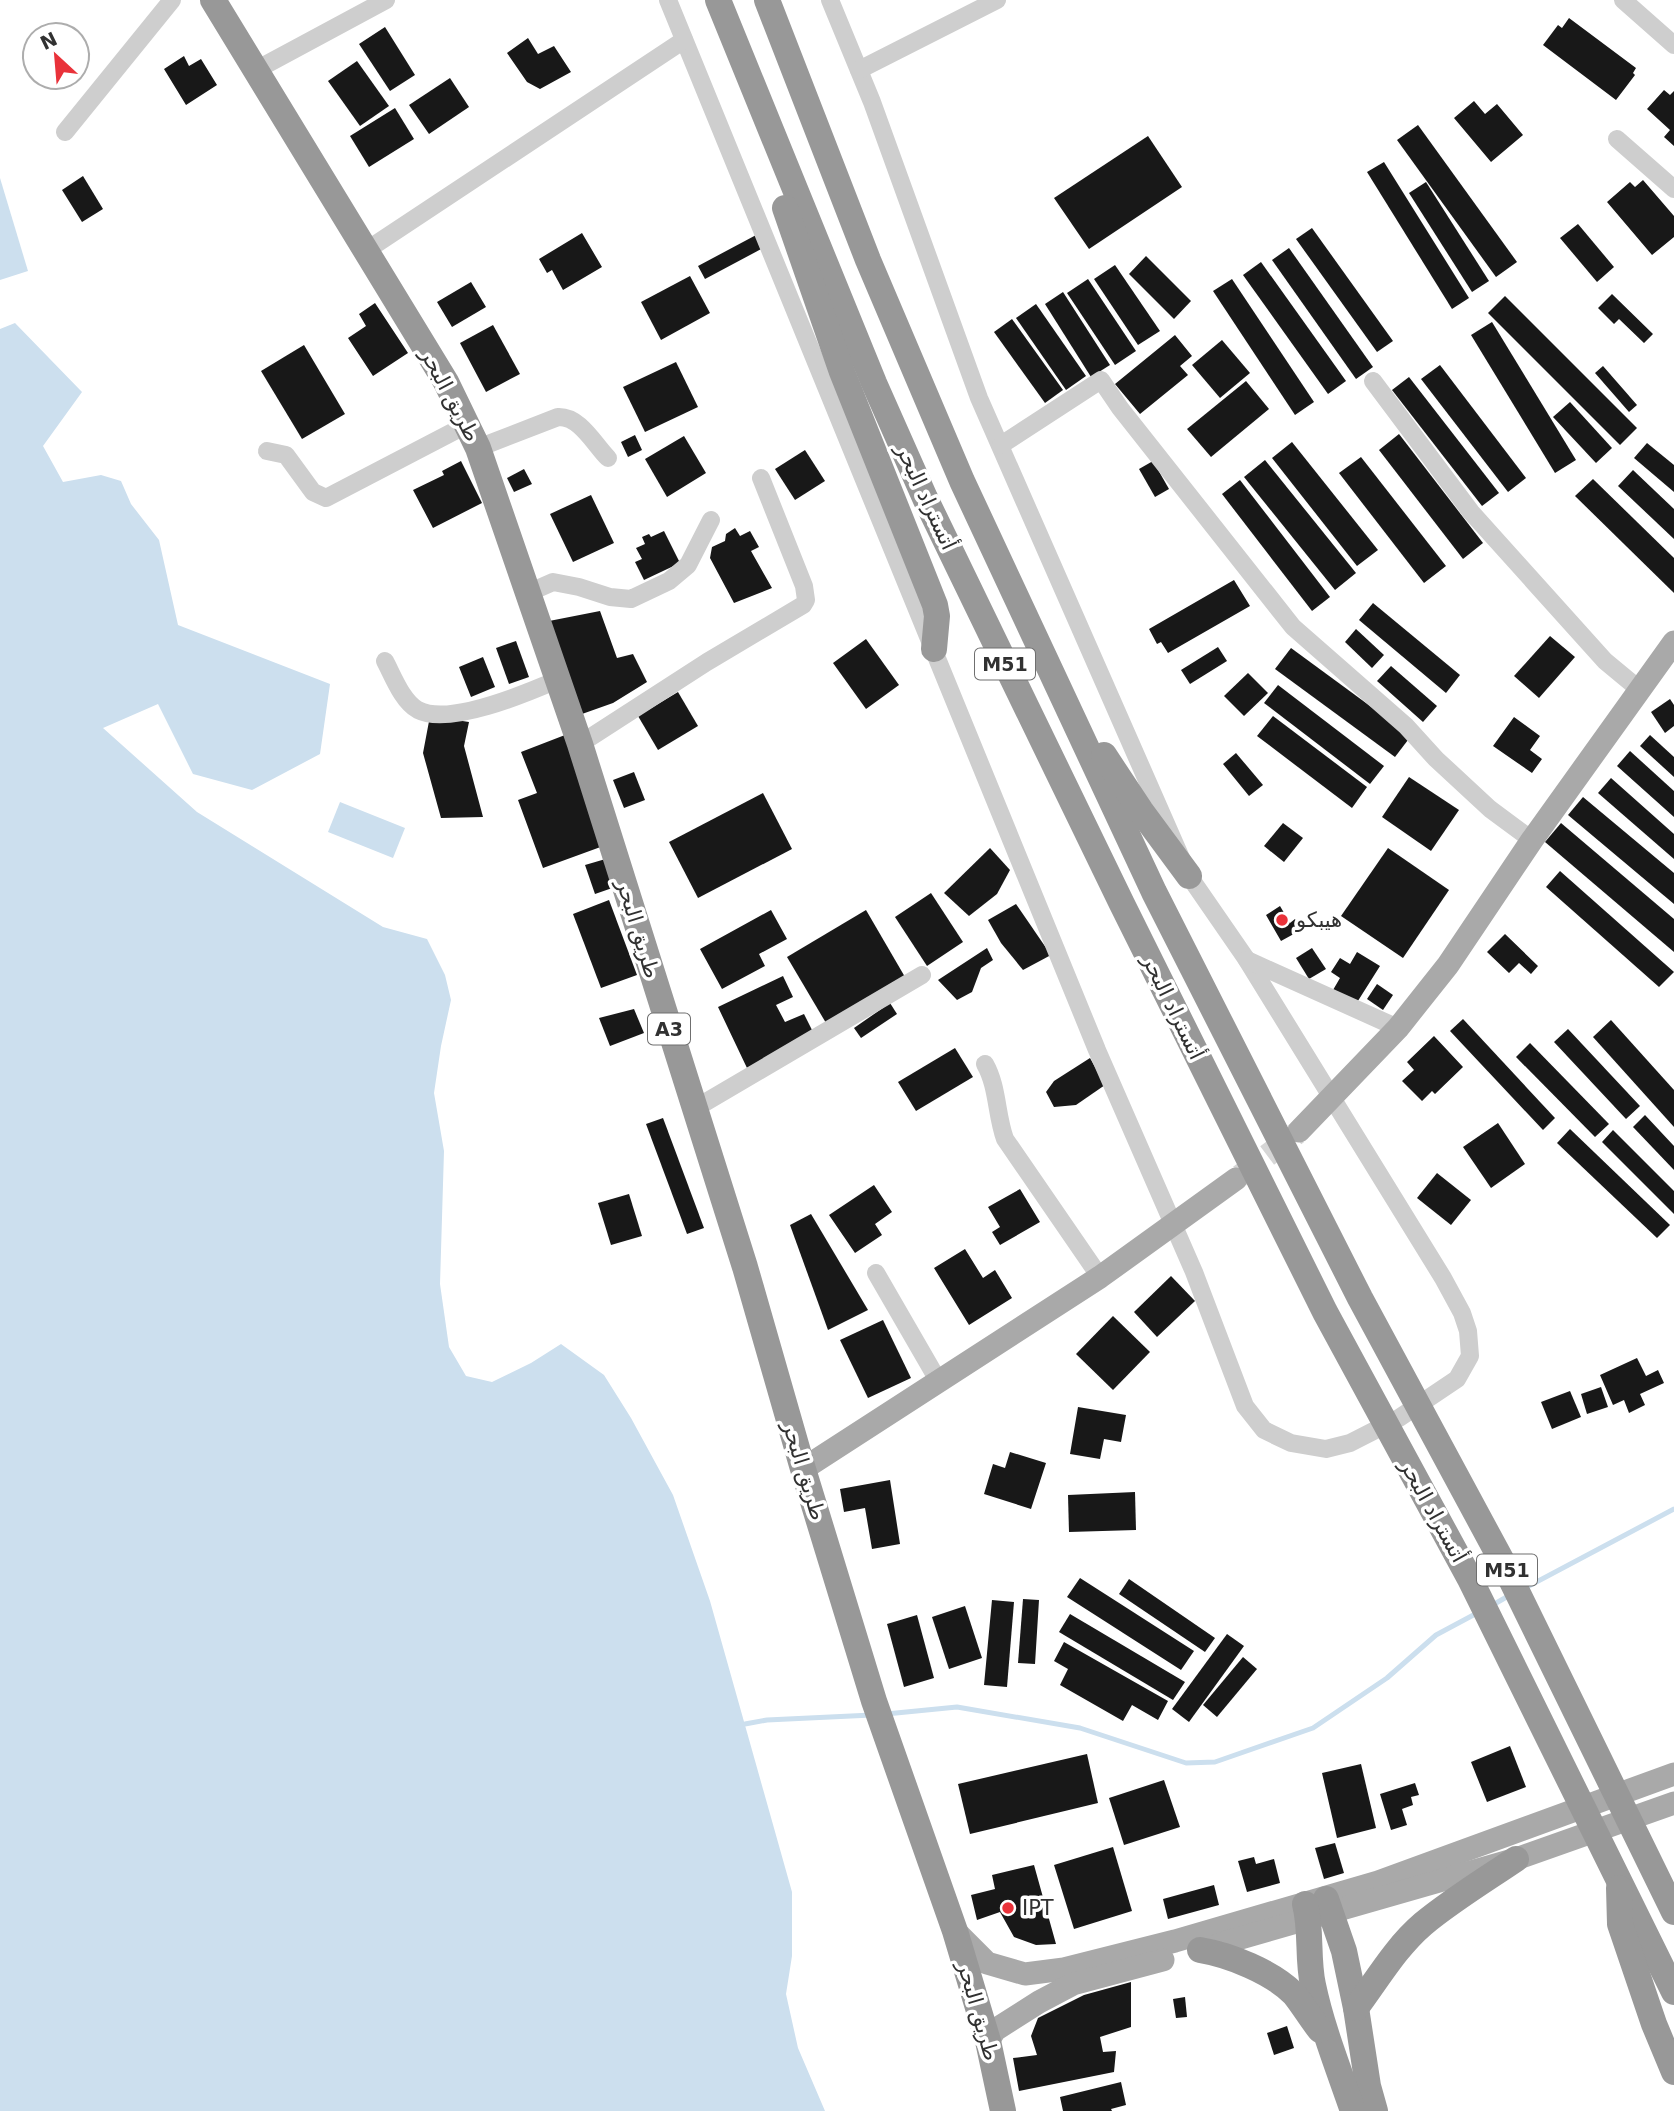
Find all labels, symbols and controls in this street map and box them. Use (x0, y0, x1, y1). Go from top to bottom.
north arrow (21, 21, 91, 91)
text: N (37, 27, 61, 54)
street label: طريق البحر (415, 343, 485, 446)
street label: أتستراد البحر (891, 439, 963, 554)
road number: M51 (975, 649, 1035, 680)
street label: طريق البحر (611, 876, 664, 981)
place label: هيبكو (1295, 908, 1342, 932)
marker: هيبكو (1274, 912, 1290, 928)
street label: أتستراد البحر (1137, 949, 1211, 1063)
road number: A3 (648, 1014, 690, 1044)
street label: طريق البحر (777, 1418, 830, 1523)
street label: أتستراد البحر (1394, 1454, 1473, 1567)
road number: M51 (1477, 1554, 1537, 1586)
place label: IPT (1022, 1896, 1054, 1920)
marker: IPT (1000, 1900, 1016, 1916)
street label: طريق البحر (952, 1958, 1004, 2063)

